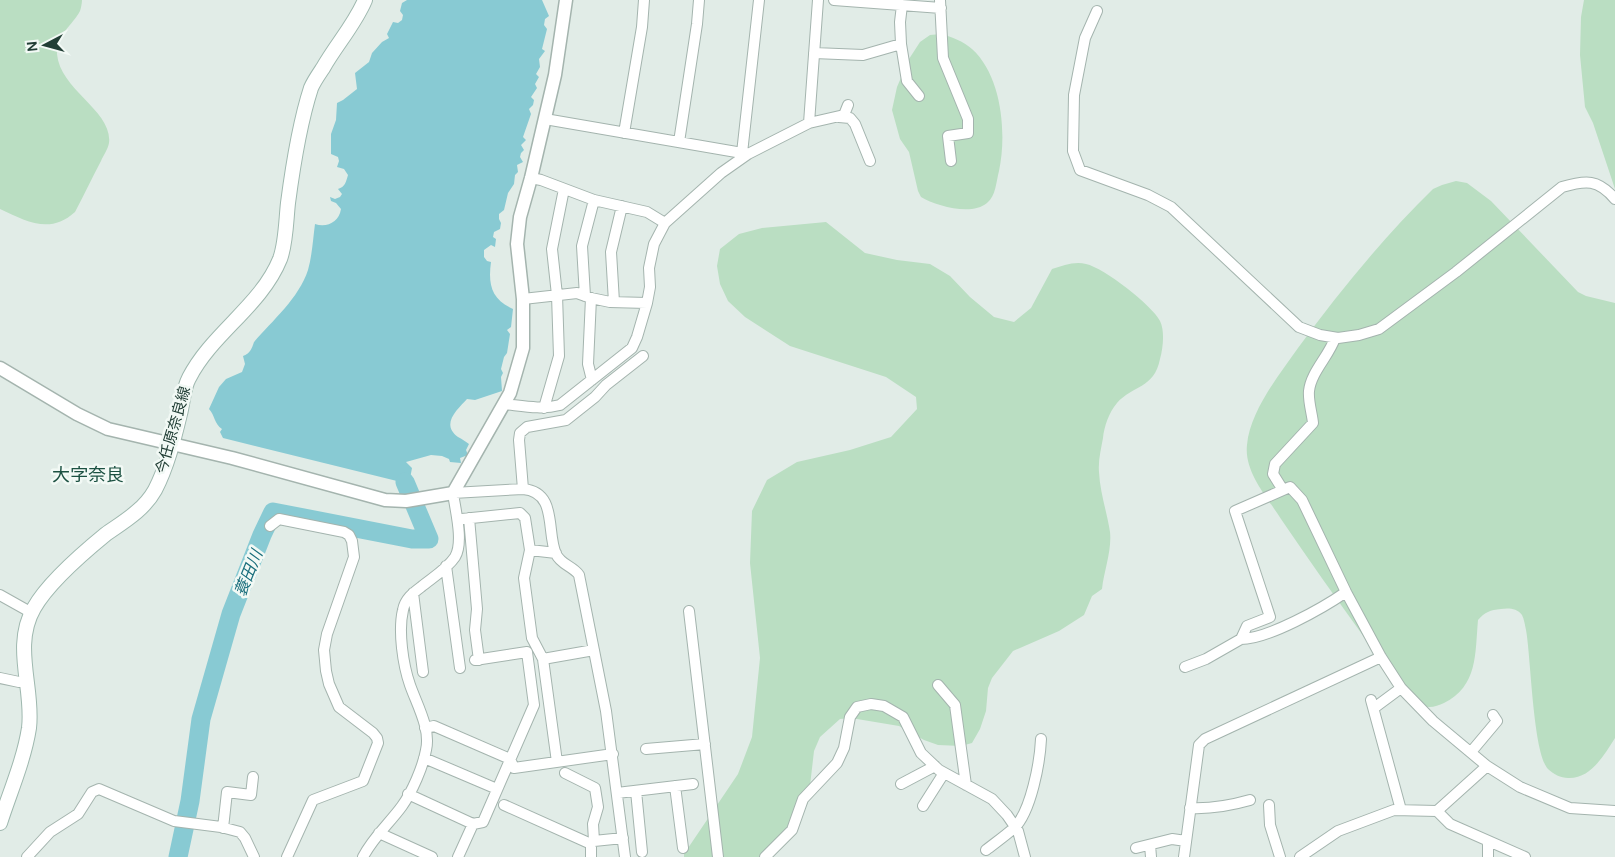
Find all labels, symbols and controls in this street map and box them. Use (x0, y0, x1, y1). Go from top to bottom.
north arrow (20, 20, 70, 70)
text: N (23, 40, 42, 52)
street label: 今任原奈良線 (151, 384, 195, 476)
district label: 大字奈良 (52, 463, 124, 487)
water label: 蓑田川 (230, 545, 268, 599)

